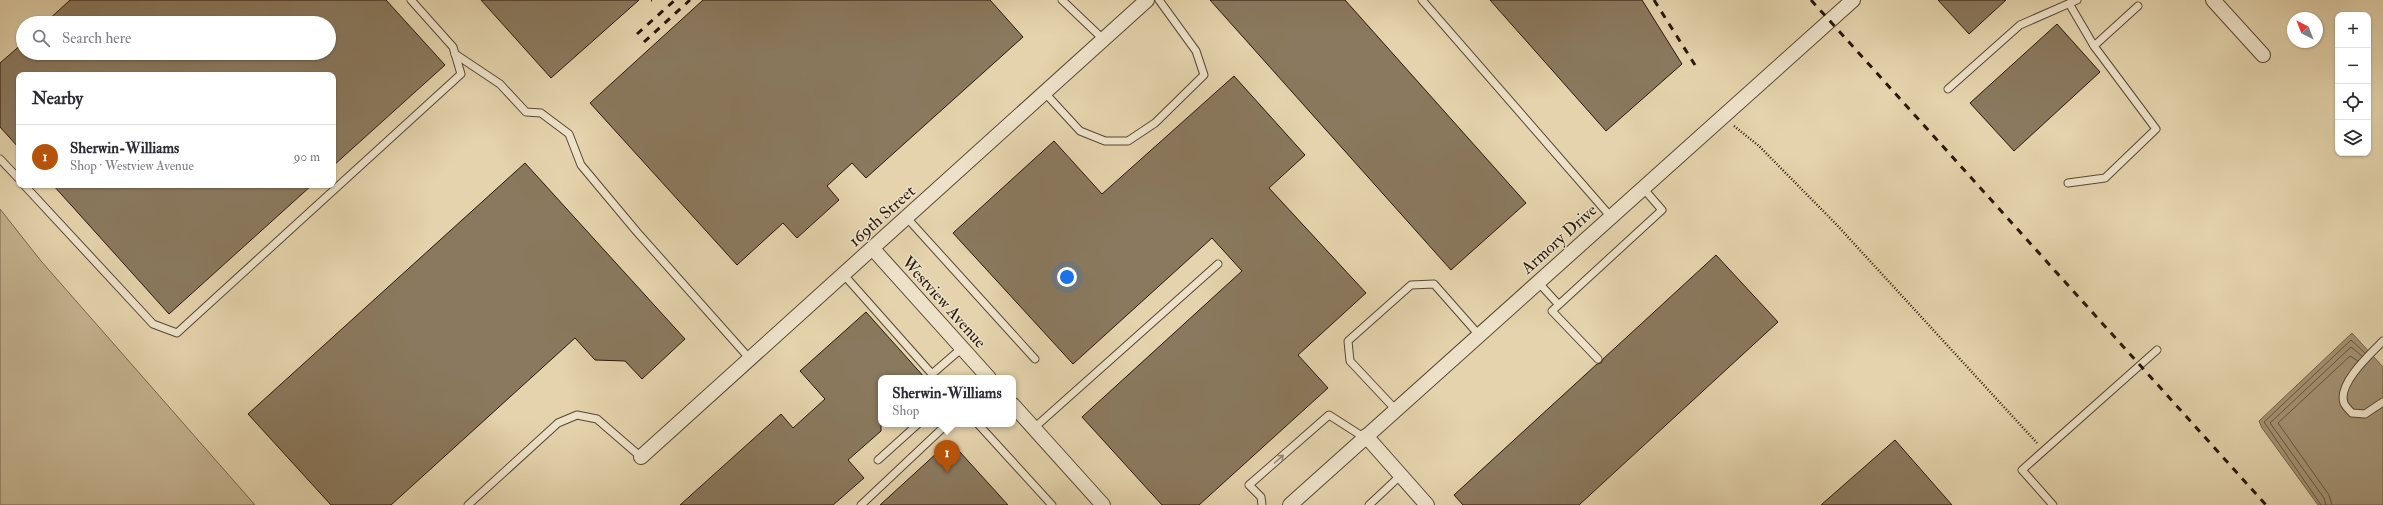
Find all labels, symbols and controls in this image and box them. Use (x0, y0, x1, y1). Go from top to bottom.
north arrow (2287, 12, 2323, 48)
map controls (2335, 12, 2371, 156)
button: + (2335, 12, 2371, 48)
search box (16, 16, 336, 60)
icon: search (30, 27, 52, 49)
text: Search here (62, 29, 131, 48)
button: − (2335, 48, 2371, 84)
button: locate (2335, 84, 2371, 120)
text: Nearby (32, 88, 83, 109)
button: layers (2335, 120, 2371, 156)
text: Sherwin-Williams (70, 139, 179, 158)
text: 1 (43, 149, 47, 165)
text: 90 m (294, 149, 320, 165)
text: Shop · Westview Avenue (70, 158, 194, 174)
street label: 169th Street (844, 180, 920, 251)
street label: Armory Drive (1516, 199, 1602, 280)
street label: Westview Avenue (897, 251, 991, 352)
your location (1057, 267, 1077, 287)
popup (878, 375, 1016, 427)
text: Sherwin-Williams (892, 384, 1002, 403)
text: Shop (892, 403, 919, 419)
pin: 1 (934, 440, 960, 473)
one-way arrow (1273, 455, 1284, 464)

